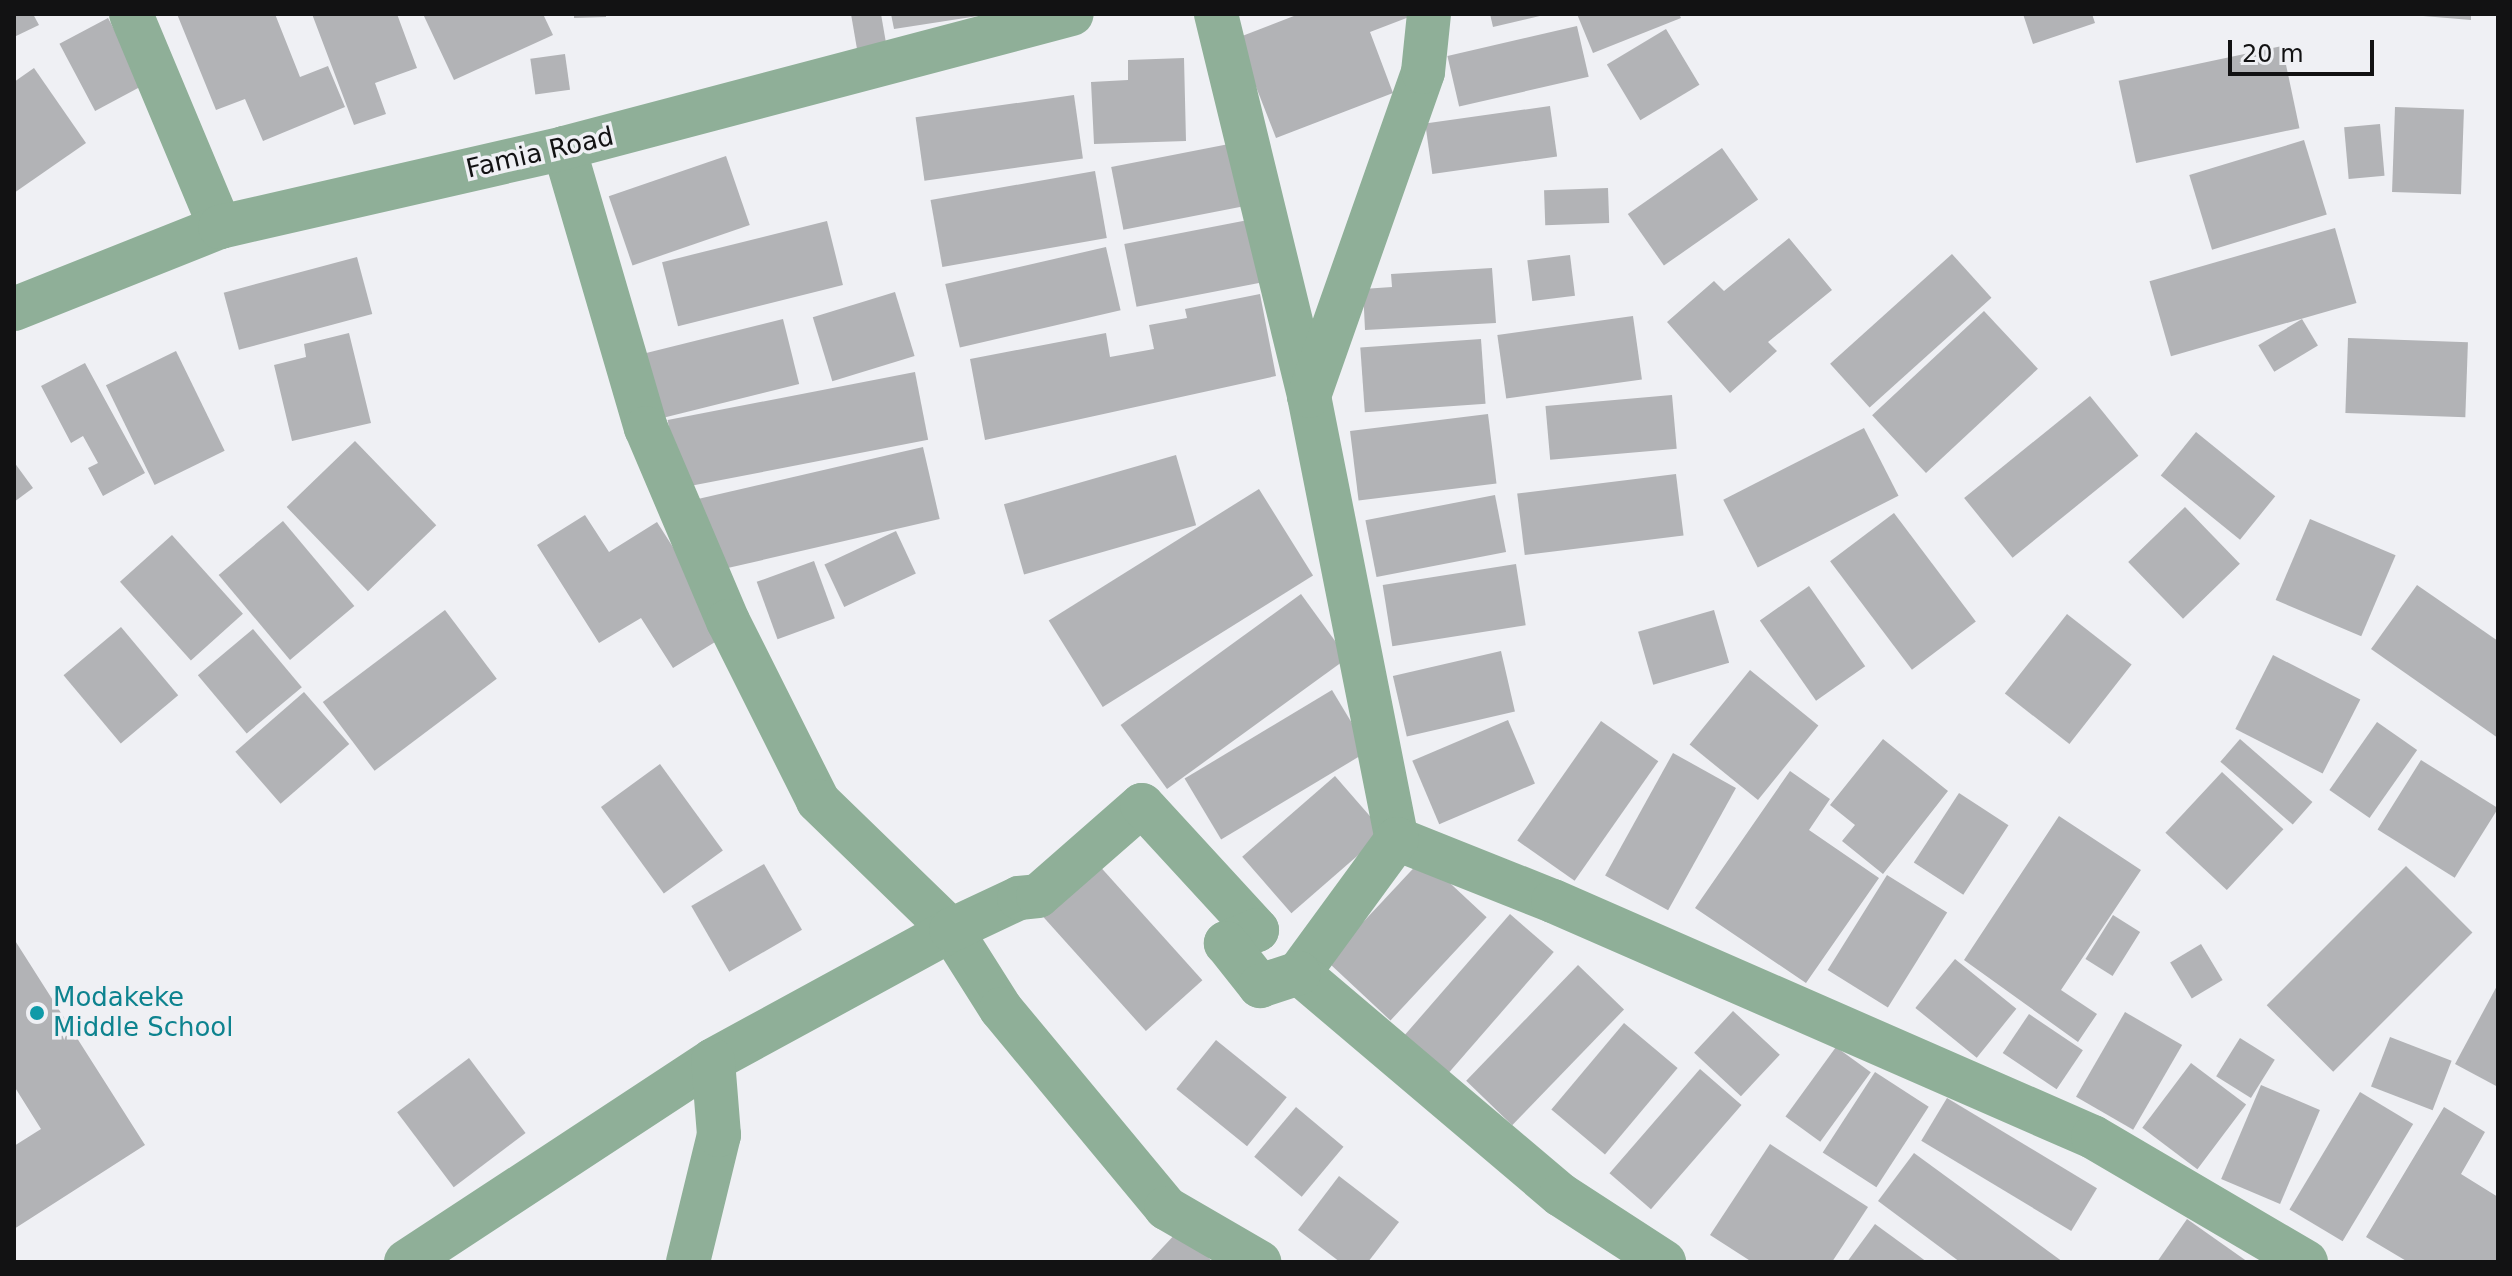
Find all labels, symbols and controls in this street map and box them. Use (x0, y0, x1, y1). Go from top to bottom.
scale bar (2232, 24, 2378, 74)
text: 20 m (2242, 40, 2304, 68)
street label: Famia Road (463, 121, 617, 185)
place label: Modakeke Middle School (53, 982, 233, 1044)
marker: Modakeke Middle School (28, 1004, 46, 1022)

